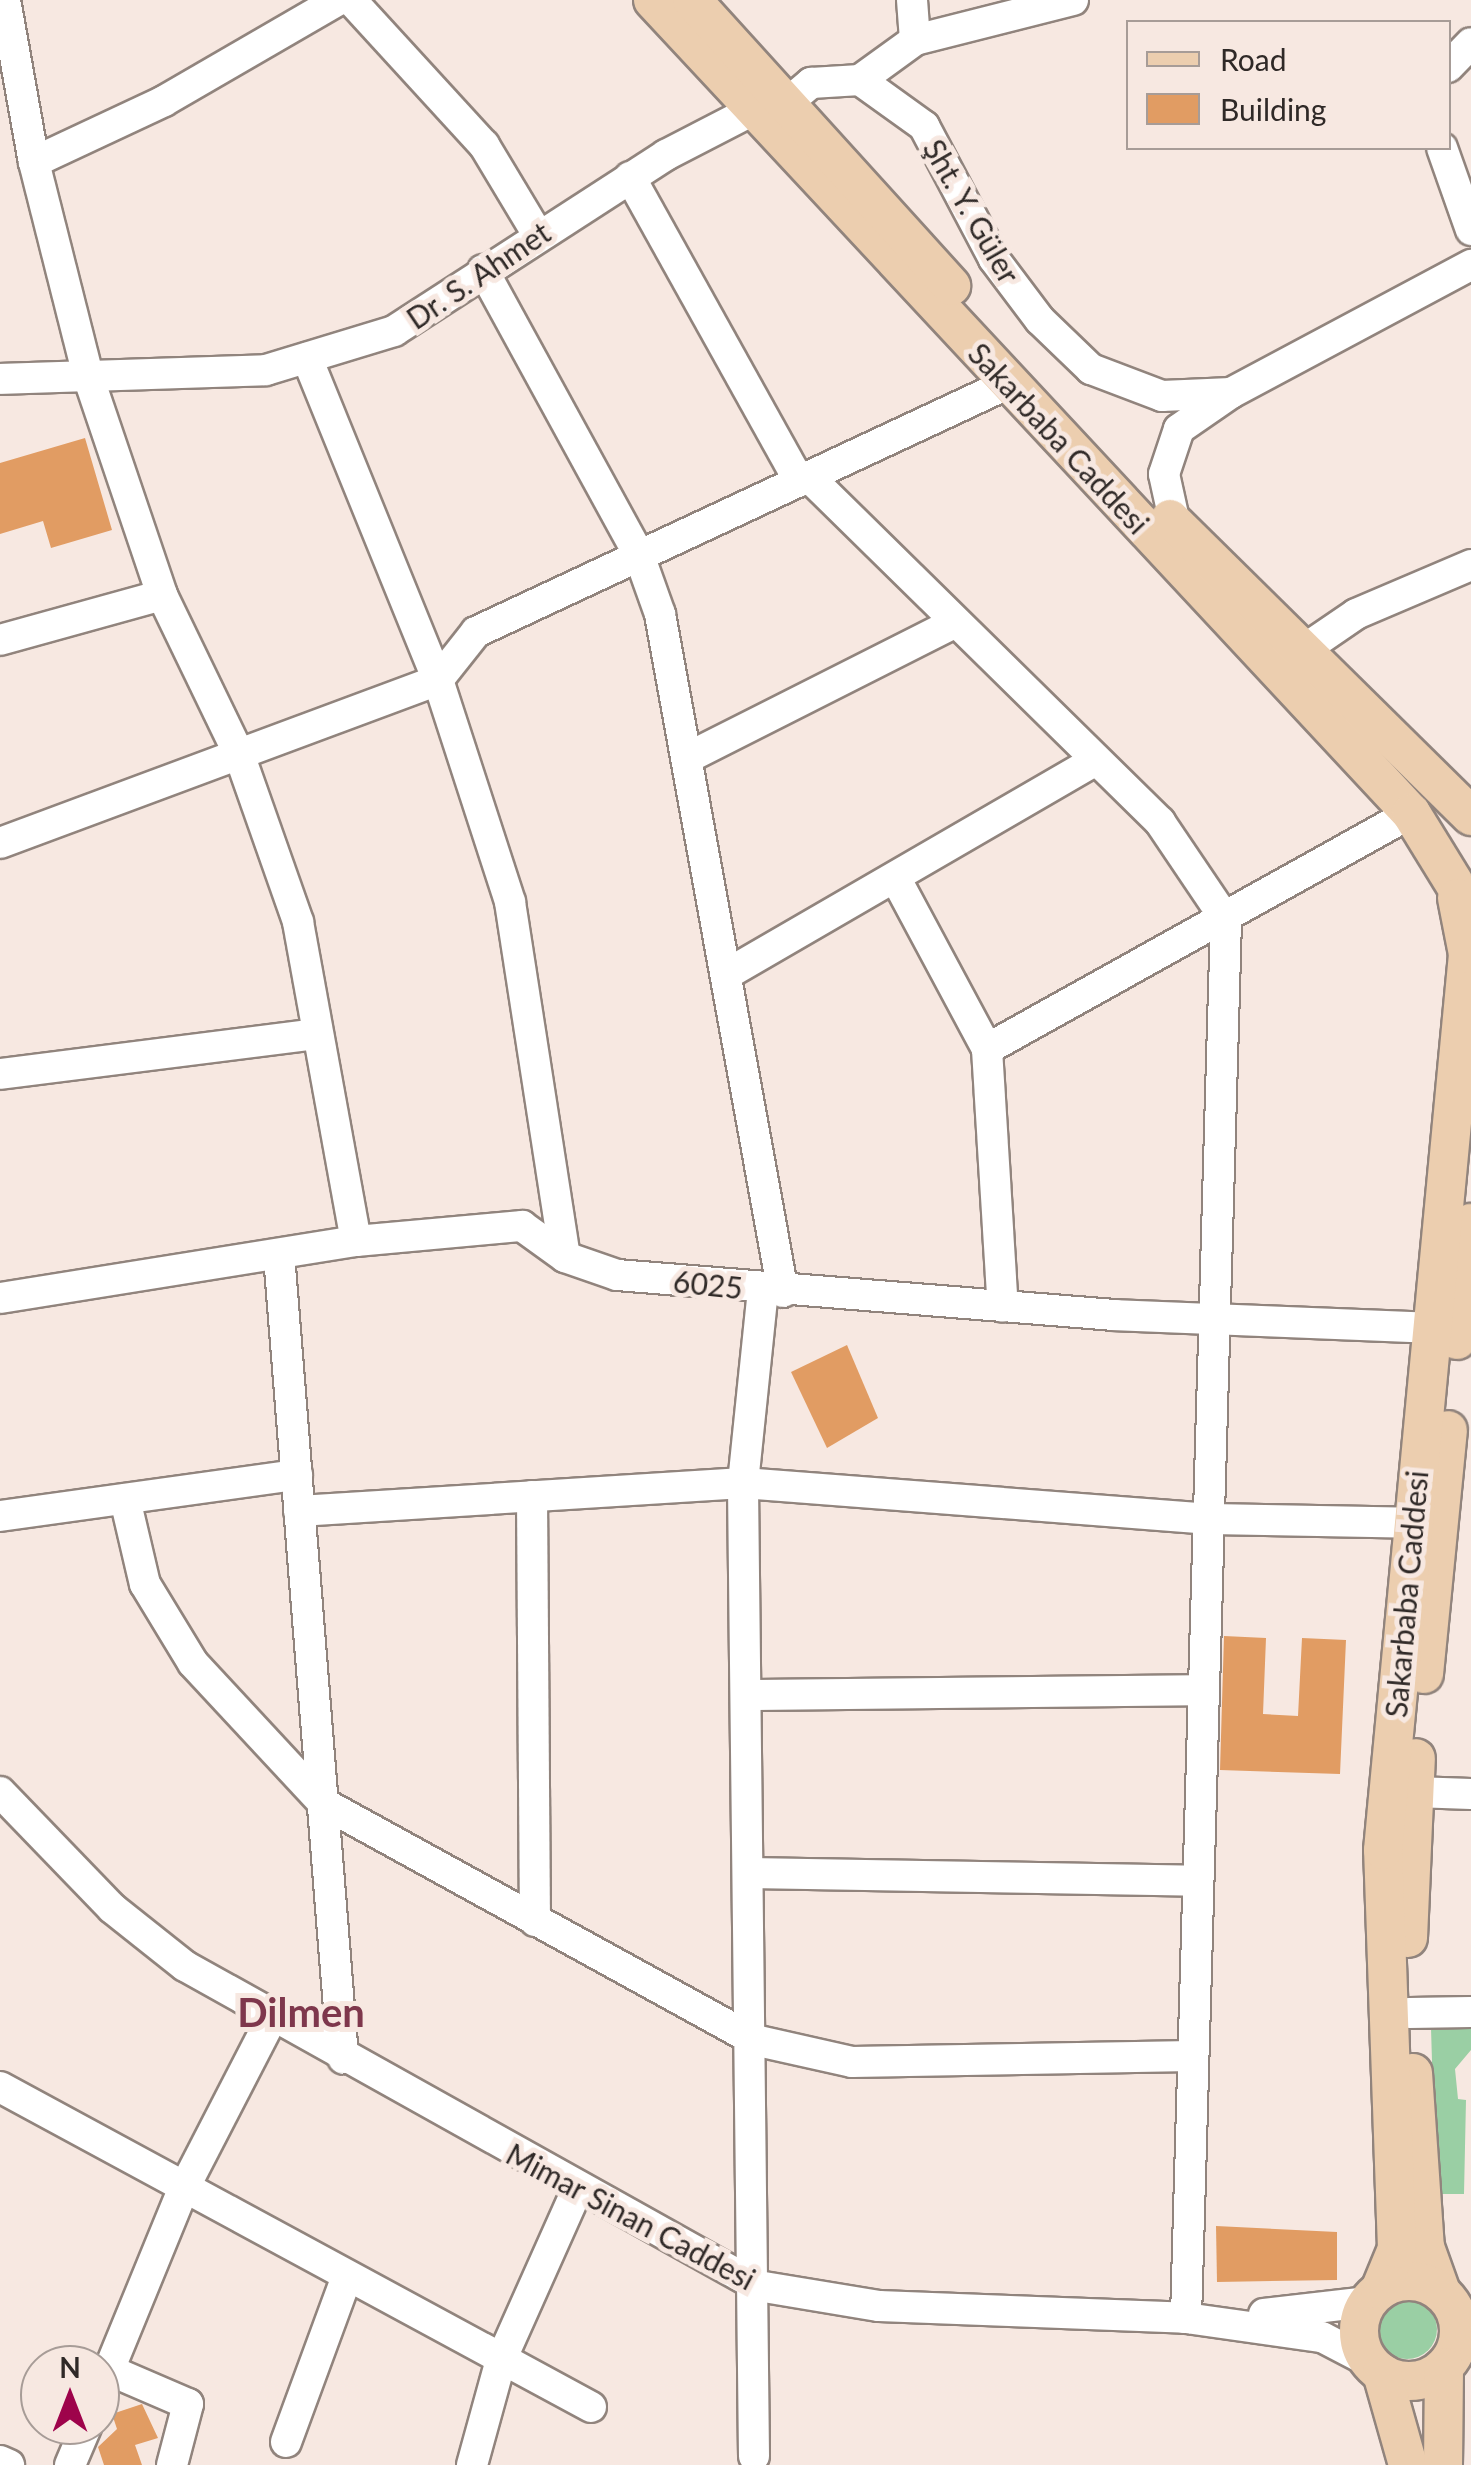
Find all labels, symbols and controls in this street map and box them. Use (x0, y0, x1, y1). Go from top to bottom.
legend (1126, 20, 1451, 150)
text: Road (1220, 41, 1287, 77)
text: Building (1220, 91, 1326, 127)
street label: Şht. Y. Güler (916, 132, 1028, 290)
street label: Dr. S. Ahmet (399, 214, 557, 336)
street label: Sakarbaba Caddesi (961, 335, 1157, 541)
street label: 6025 (672, 1262, 744, 1306)
street label: Sakarbaba Caddesi (1377, 1469, 1435, 1719)
district label: Dilmen (237, 1988, 365, 2036)
street label: Mimar Sinan Caddesi (500, 2135, 762, 2297)
north arrow (20, 2345, 120, 2445)
text: N (59, 2350, 81, 2384)

